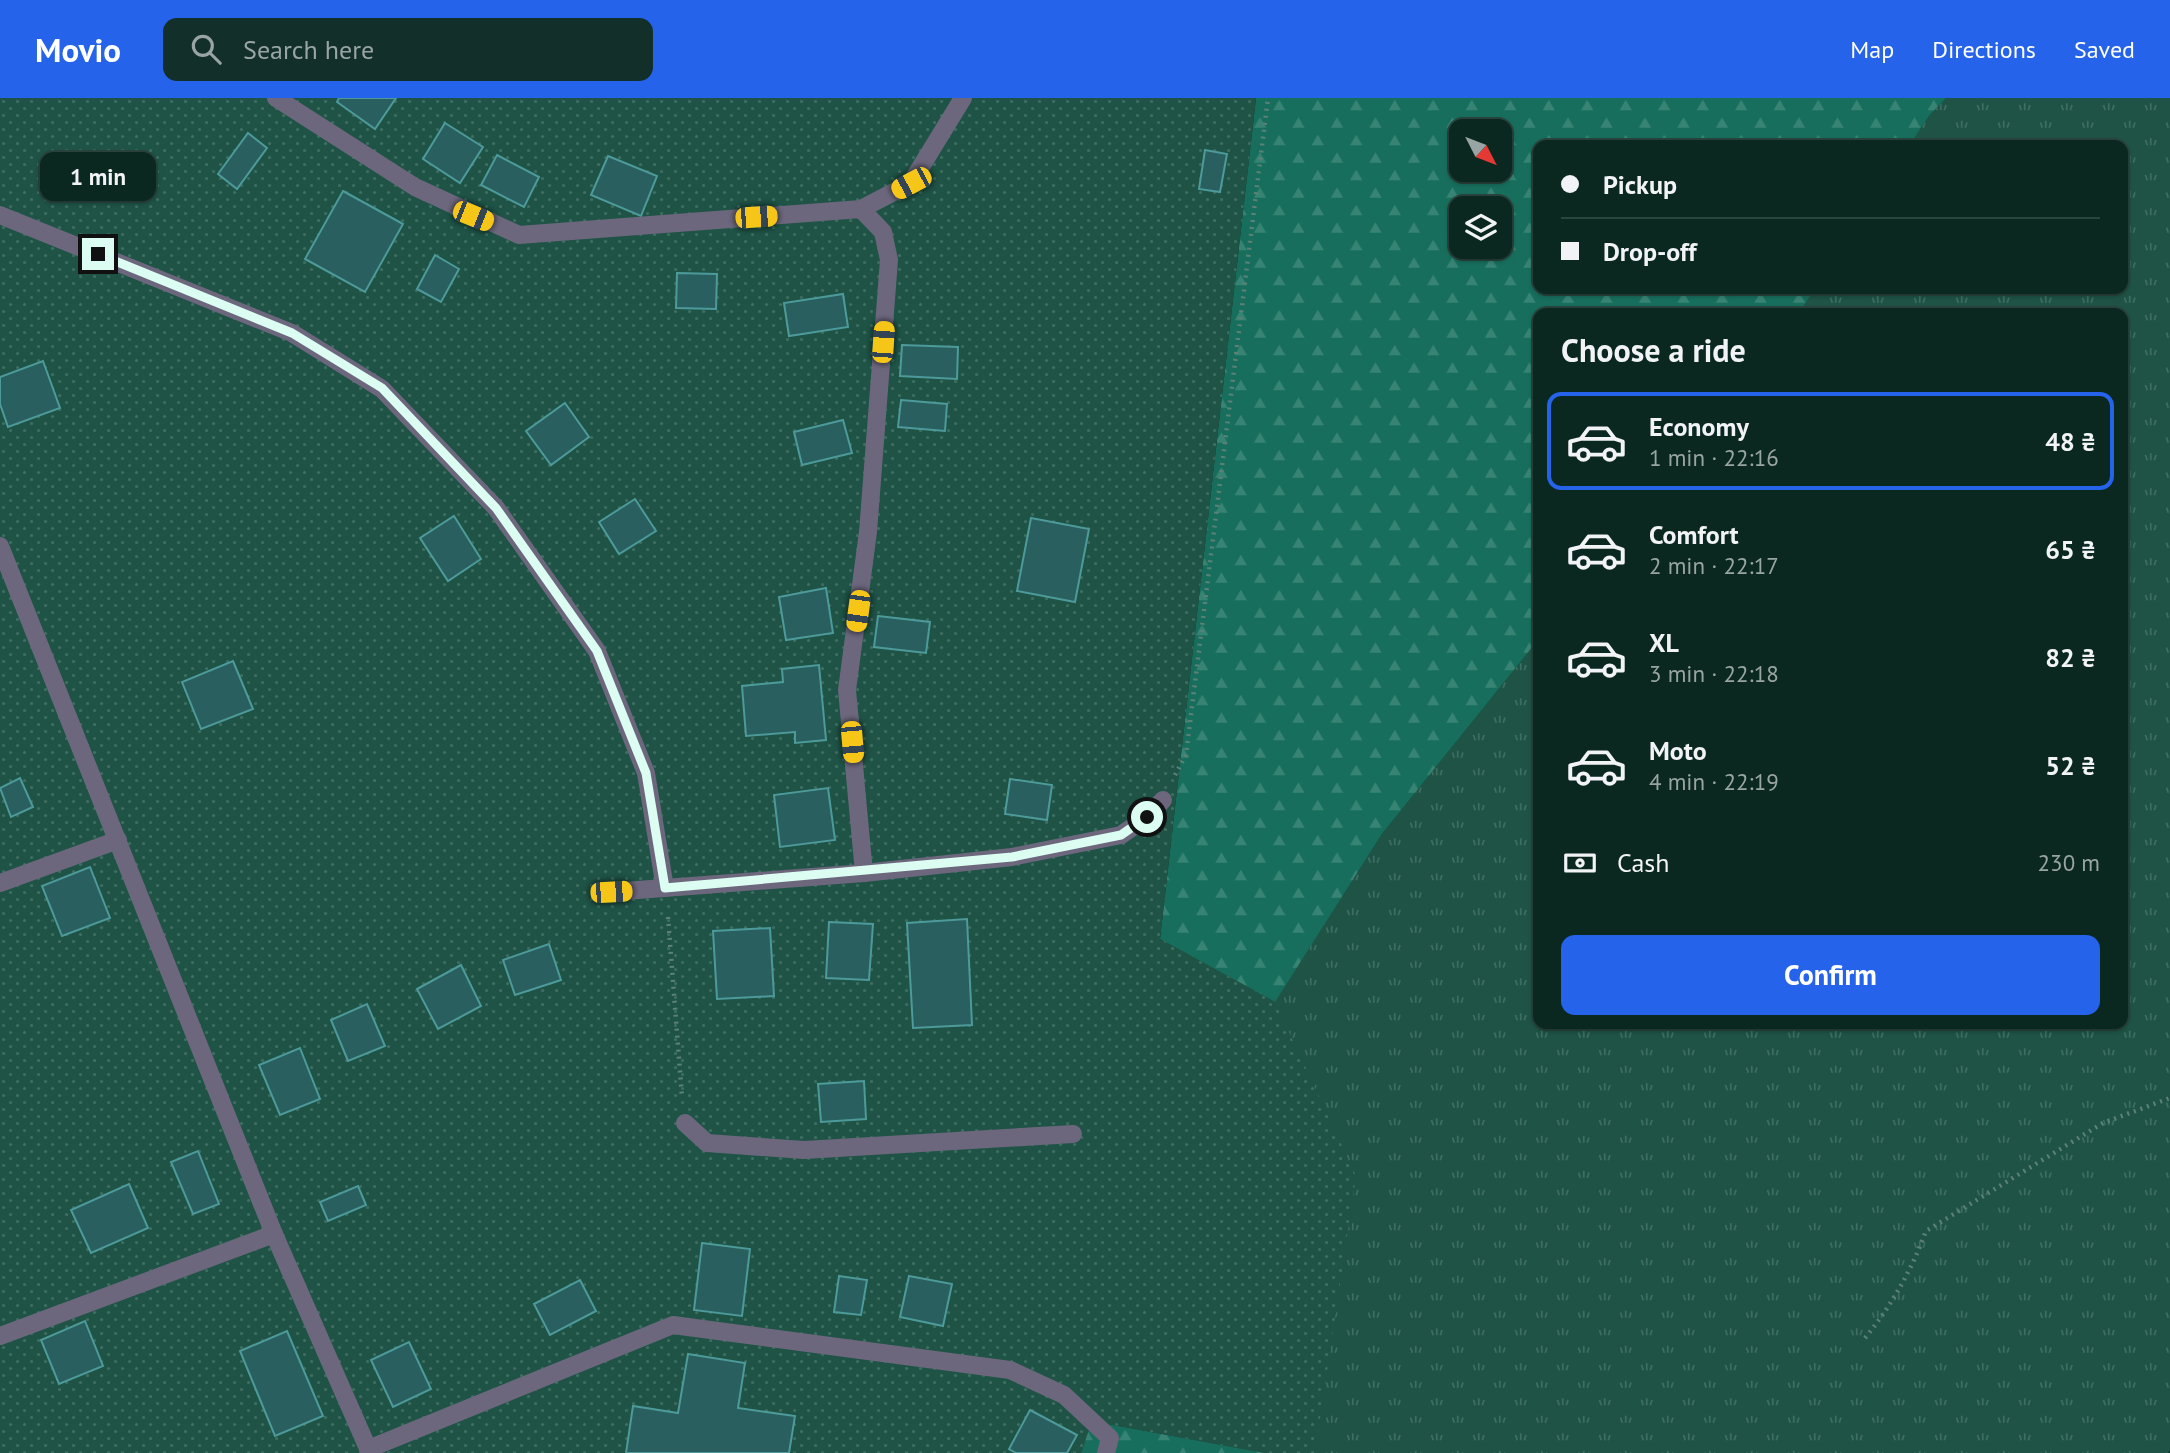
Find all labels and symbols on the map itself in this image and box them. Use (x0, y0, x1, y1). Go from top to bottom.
north arrow (1449, 119, 1512, 182)
callout: 1 min (40, 152, 156, 202)
car (888, 164, 935, 202)
car (450, 198, 497, 234)
car (735, 205, 778, 229)
route end (82, 238, 114, 270)
car (872, 320, 895, 364)
car (845, 589, 872, 633)
car (840, 720, 865, 764)
route start (1131, 801, 1163, 833)
car (590, 880, 633, 904)

